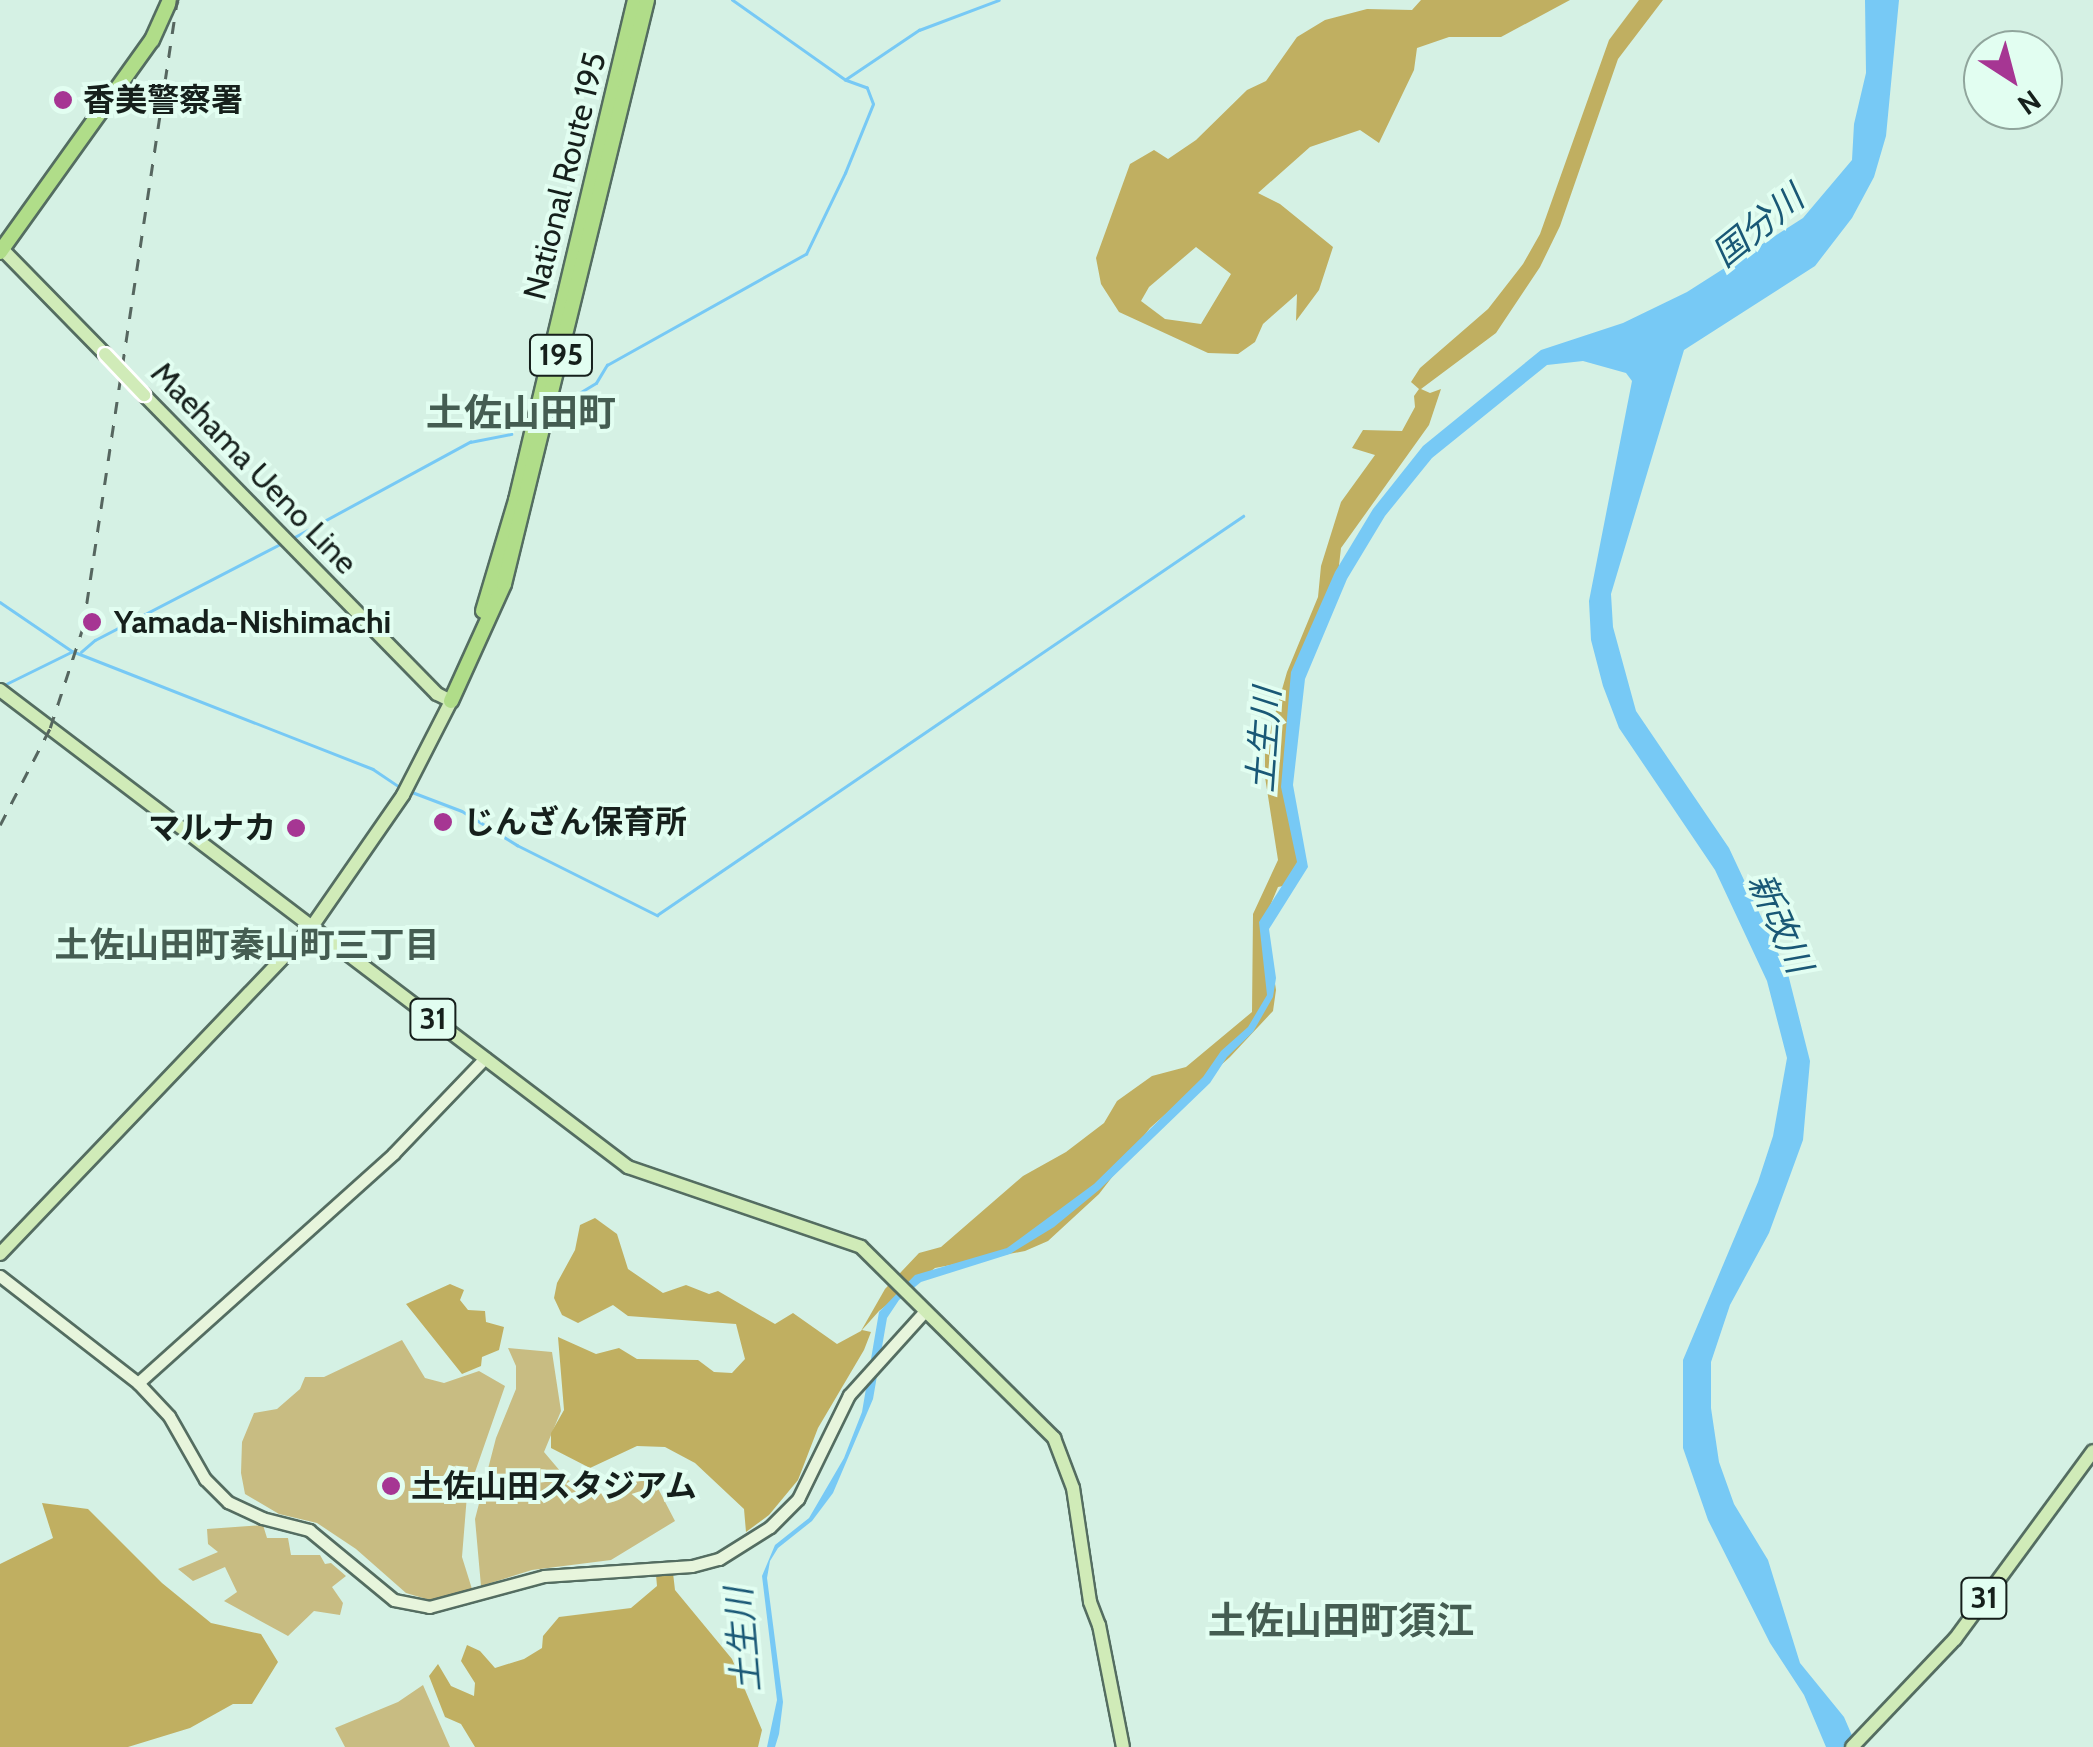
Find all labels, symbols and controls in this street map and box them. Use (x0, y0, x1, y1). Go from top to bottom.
north arrow (1963, 30, 2063, 130)
street label: National Route 195 (516, 48, 614, 304)
place label: 香美警察署 (83, 81, 243, 119)
text: N (2011, 83, 2047, 122)
marker: 香美警察署 (52, 89, 74, 111)
water label: 国分川 (1704, 177, 1812, 275)
road number: 195 (528, 330, 594, 380)
street label: Maehama Ueno Line (143, 354, 365, 582)
district label: 土佐山田町 (426, 390, 616, 436)
place label: Yamada-Nishimachi (114, 603, 391, 641)
marker: Yamada-Nishimachi (79, 609, 105, 635)
water label: 土生川 (1239, 686, 1289, 794)
place label: じんざん保育所 (463, 803, 687, 841)
place label: マルナカ (148, 809, 276, 847)
marker: じんざん保育所 (432, 811, 454, 833)
marker: マルナカ (285, 817, 307, 839)
water label: 新改川 (1739, 866, 1821, 980)
district label: 土佐山田町秦山町三丁目 (55, 924, 439, 966)
road number: 31 (408, 994, 458, 1044)
place label: 土佐山田スタジアム (411, 1467, 699, 1505)
marker: 土佐山田スタジアム (380, 1475, 402, 1497)
road number: 31 (1959, 1573, 2009, 1623)
water label: 土生川 (718, 1586, 768, 1694)
district label: 土佐山田町須江 (1208, 1598, 1474, 1644)

